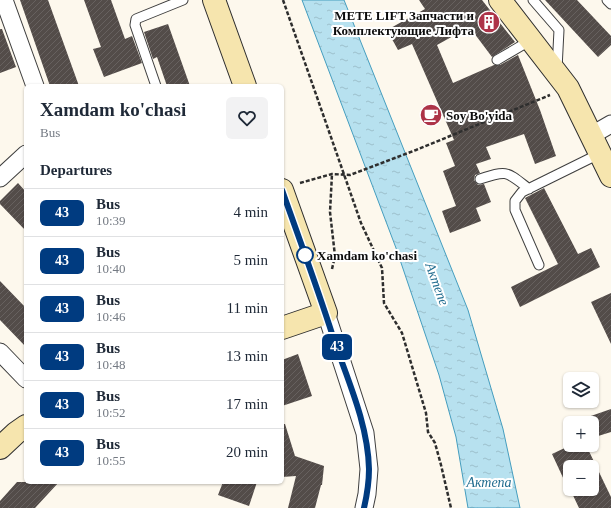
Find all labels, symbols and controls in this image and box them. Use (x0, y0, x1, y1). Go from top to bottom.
place label: METE LIFT Запчасти и Комплектующие Лифта (333, 8, 475, 38)
building icon: METE LIFT Запчасти и Комплектующие Лифта (476, 9, 502, 35)
button: heart (226, 97, 268, 139)
text: Xamdam ko'chasi (40, 99, 186, 120)
cafe icon: Soy Bo'yida (418, 102, 444, 128)
place label: Soy Bo'yida (446, 108, 513, 123)
text: Bus (40, 125, 60, 140)
text: Departures (40, 162, 112, 178)
text: Bus (96, 196, 120, 212)
text: 4 min (233, 204, 268, 220)
text: 43 (55, 205, 69, 220)
text: 10:39 (96, 213, 126, 228)
text: Bus (96, 244, 120, 260)
marker: Xamdam ko'chasi (296, 246, 314, 264)
place label: Xamdam ko'chasi (317, 248, 417, 263)
text: 5 min (233, 252, 268, 268)
text: 43 (55, 253, 69, 268)
water label: Актепе (422, 260, 452, 307)
text: 10:40 (96, 261, 126, 276)
text: Bus (96, 292, 120, 308)
text: 11 min (226, 300, 268, 316)
text: 43 (55, 301, 69, 316)
text: 10:46 (96, 309, 126, 324)
line badge: 43 (319, 334, 355, 360)
text: 43 (330, 339, 344, 354)
text: Bus (96, 340, 120, 356)
text: 13 min (226, 348, 268, 364)
text: 43 (55, 349, 69, 364)
text: 10:48 (96, 357, 126, 372)
map controls (563, 372, 599, 496)
button: layers (563, 372, 599, 408)
text: Bus (96, 388, 120, 404)
text: 17 min (226, 396, 268, 412)
text: 43 (55, 397, 69, 412)
text: 10:52 (96, 405, 126, 420)
button: + (563, 416, 599, 452)
text: Bus (96, 436, 120, 452)
text: 20 min (226, 444, 268, 460)
text: 43 (55, 445, 69, 460)
text: 10:55 (96, 453, 126, 468)
button: − (563, 460, 599, 496)
water label: Актепа (465, 475, 512, 490)

